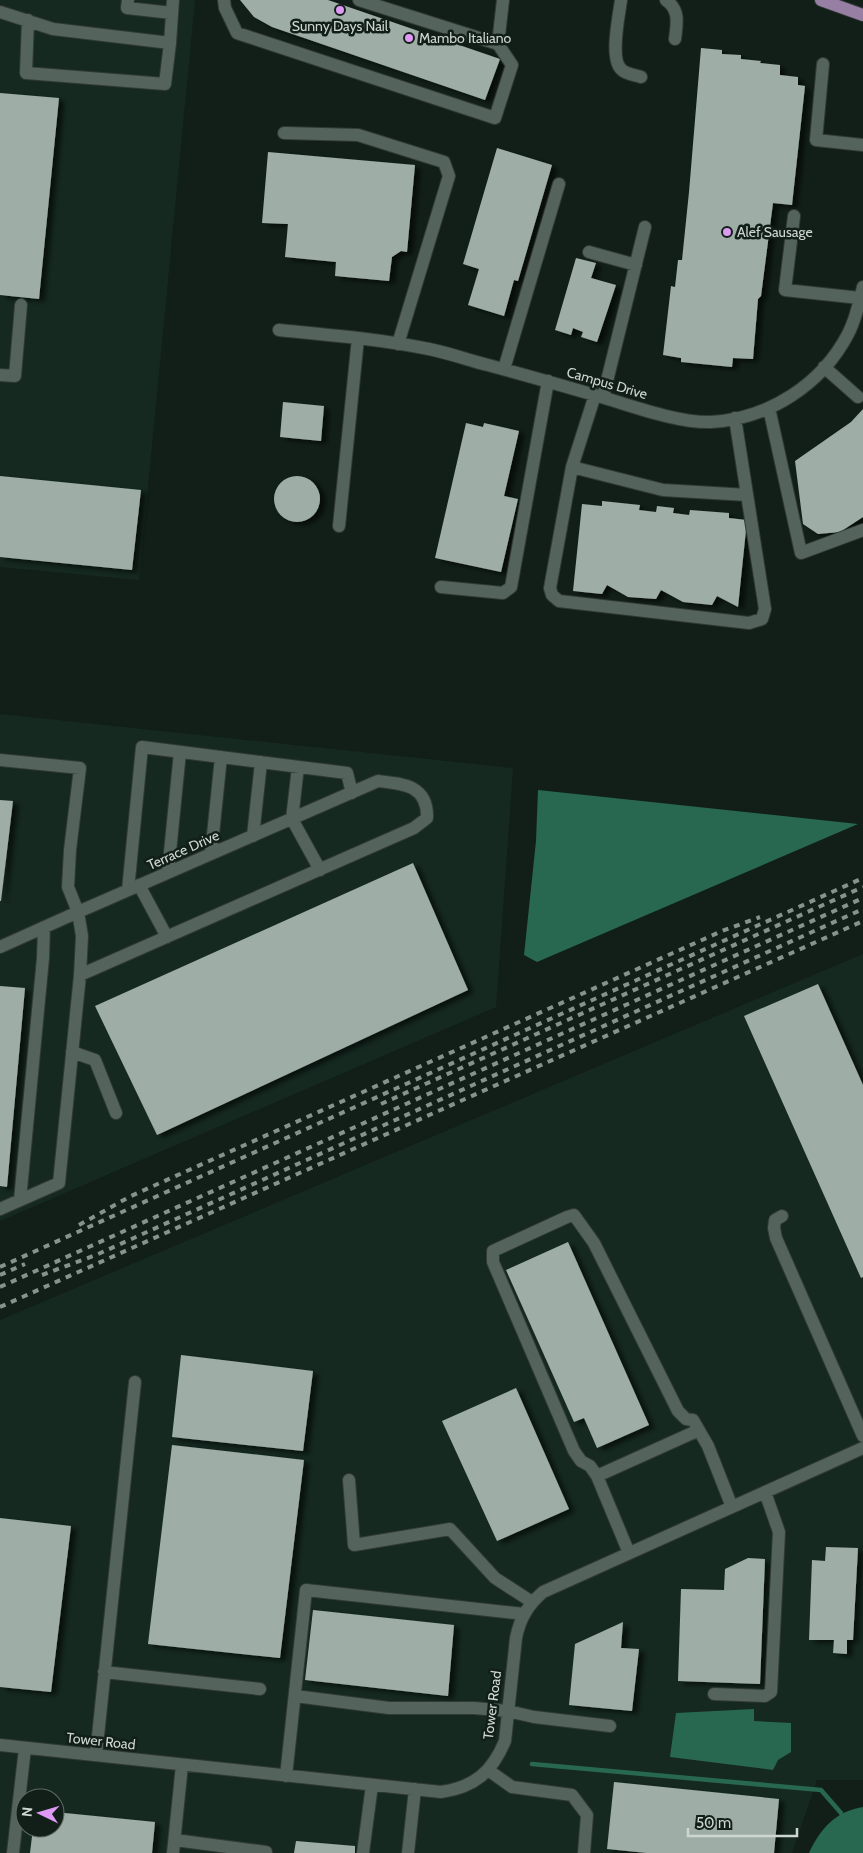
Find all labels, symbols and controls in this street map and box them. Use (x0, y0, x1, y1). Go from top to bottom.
marker: Sunny Days Nail (334, 4, 346, 16)
place label: Sunny Days Nail (292, 17, 389, 35)
place label: Mambo Italiano (419, 29, 512, 47)
marker: Mambo Italiano (403, 32, 415, 44)
place label: Alef Sausage (737, 223, 813, 241)
marker: Alef Sausage (721, 226, 733, 238)
street label: Campus Drive (565, 363, 649, 403)
street label: Terrace Drive (144, 826, 222, 874)
street label: Tower Road (479, 1670, 505, 1740)
street label: Tower Road (66, 1728, 136, 1754)
north arrow (15, 1788, 65, 1838)
text: N (18, 1806, 36, 1818)
scale bar (688, 1806, 797, 1838)
text: 50 m (696, 1814, 731, 1832)

